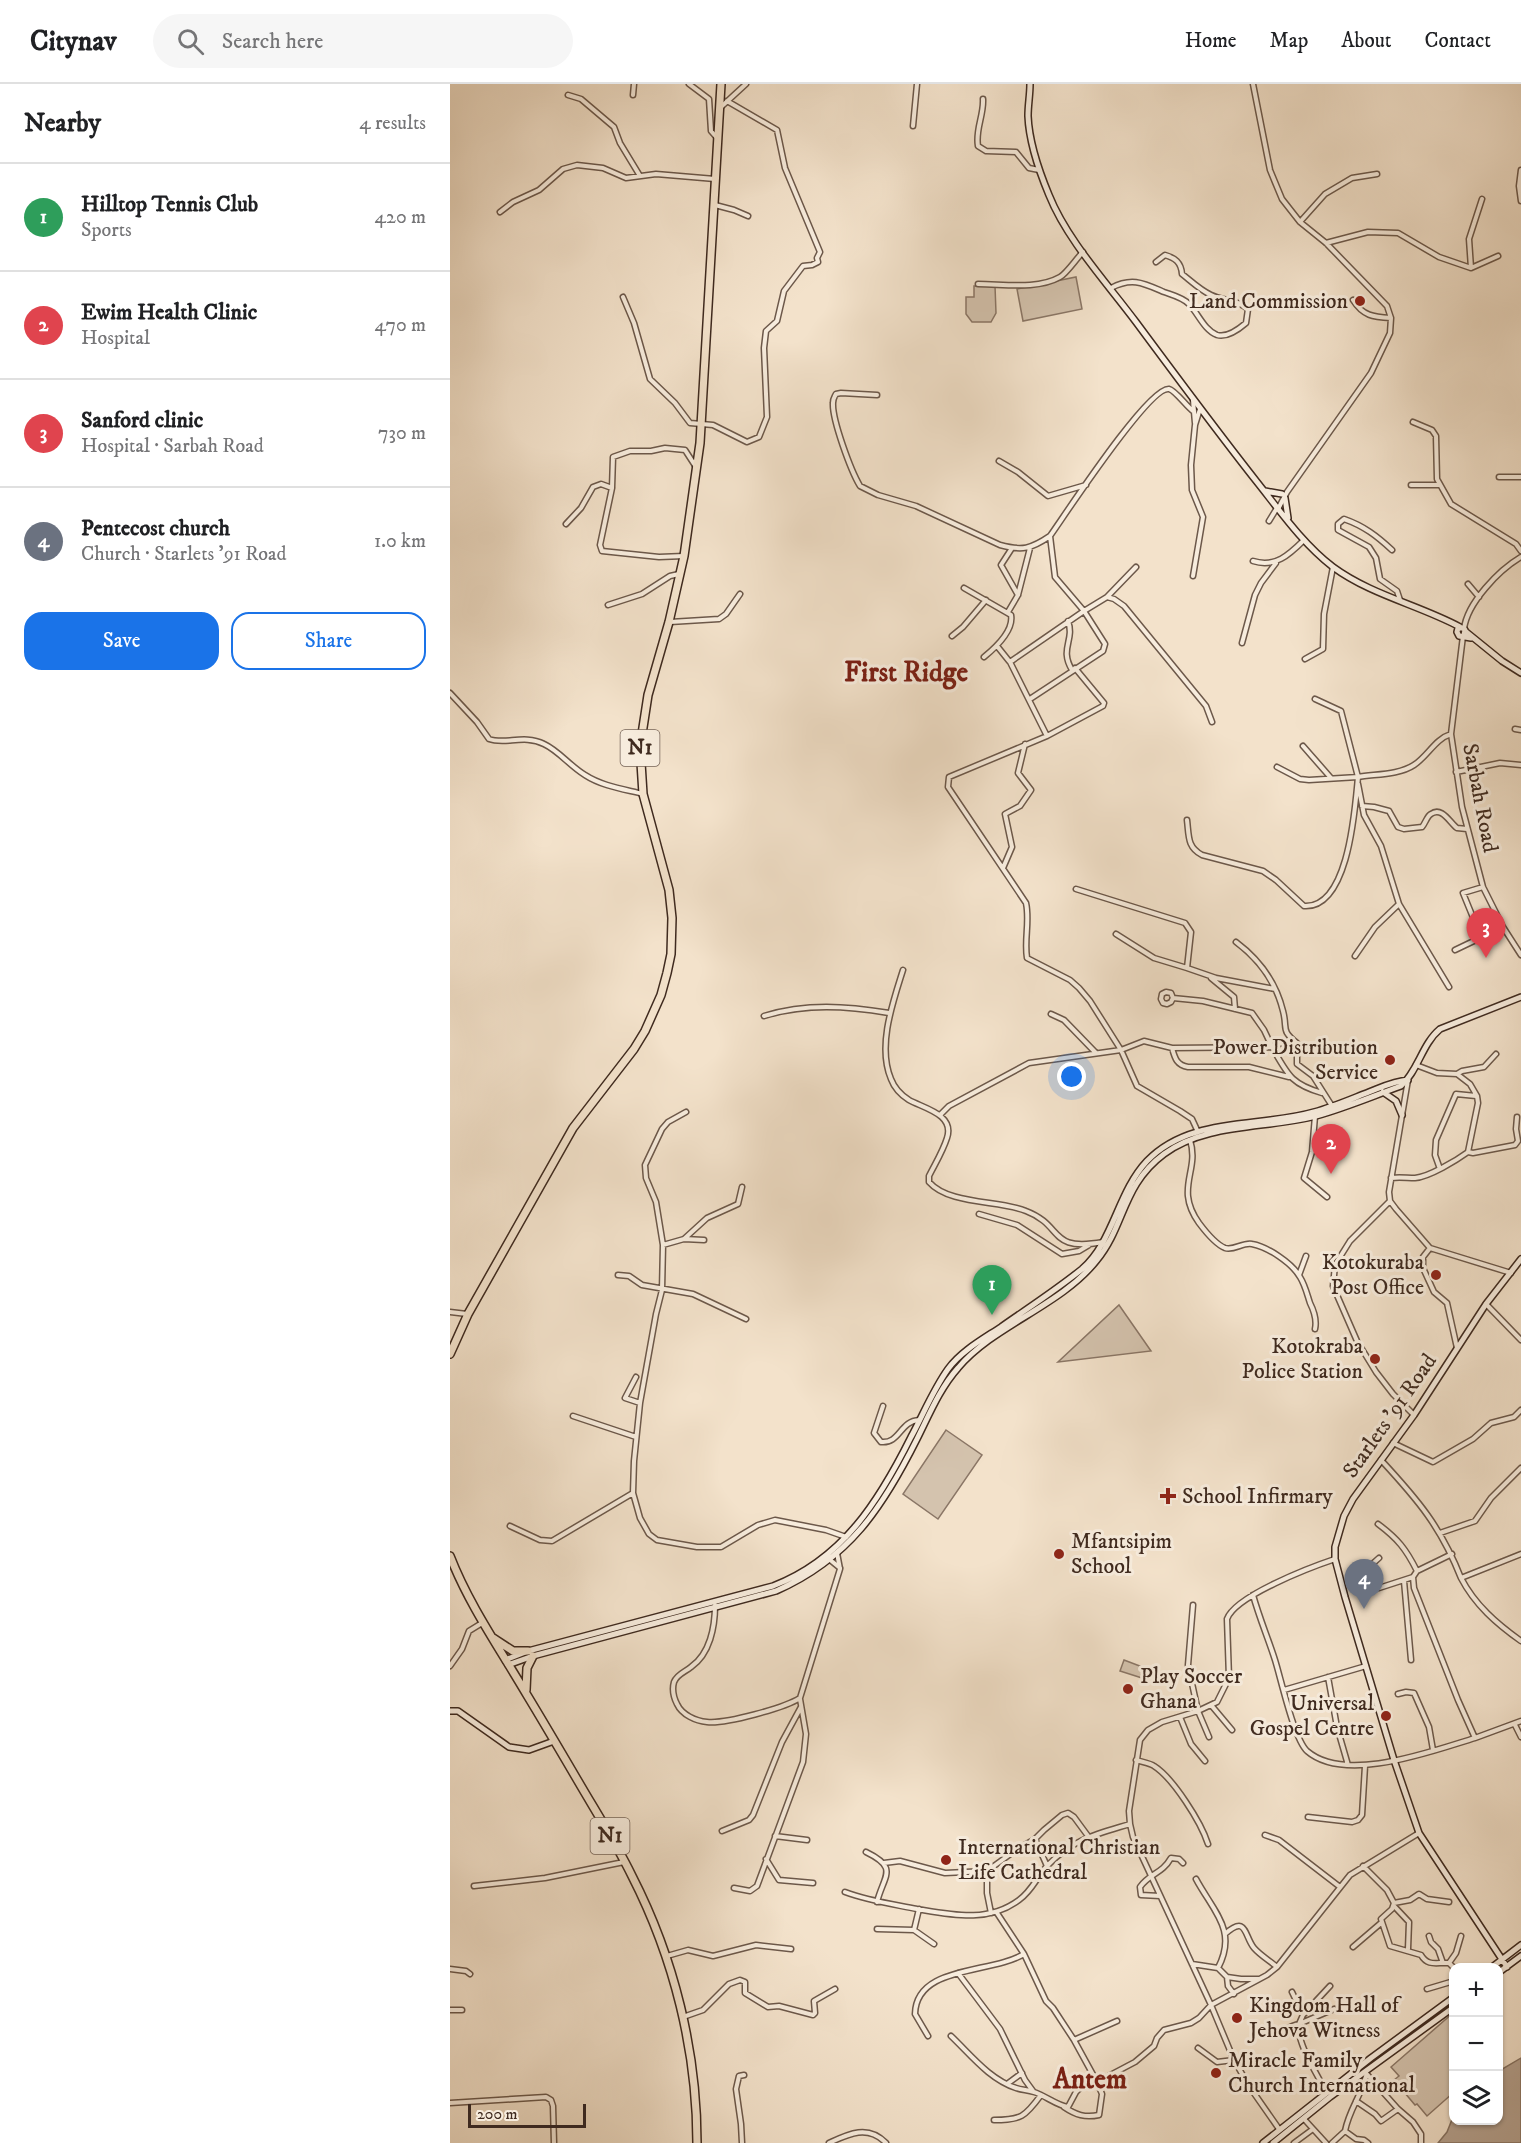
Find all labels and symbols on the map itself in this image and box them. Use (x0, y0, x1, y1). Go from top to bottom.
place label: Land Commission (1189, 288, 1349, 315)
marker: Land Commission (1353, 294, 1367, 308)
district label: First Ridge (844, 655, 968, 690)
road number: N1 (620, 730, 660, 766)
street label: Sarbah Road (1456, 741, 1504, 855)
pin: 3 (1466, 908, 1506, 958)
place label: Power Distribution Service (1213, 1034, 1378, 1086)
marker: Power Distribution Service (1383, 1053, 1397, 1067)
your location (1057, 1062, 1086, 1091)
pin: 2 (1312, 1124, 1350, 1174)
place label: Kotokuraba Post Office (1322, 1249, 1425, 1301)
pin: 1 (972, 1266, 1012, 1315)
marker: Kotokuraba Post Office (1429, 1268, 1443, 1282)
place label: Kotokraba Police Station (1242, 1333, 1364, 1385)
street label: Starlets '91 Road (1337, 1349, 1443, 1483)
marker: Kotokraba Police Station (1368, 1352, 1382, 1366)
place label: School Infirmary (1182, 1483, 1333, 1510)
marker: School Infirmary (1159, 1487, 1177, 1505)
place label: Mfantsipim School (1071, 1528, 1172, 1580)
marker: Mfantsipim School (1052, 1547, 1066, 1561)
pin: 4 (1344, 1560, 1384, 1609)
place label: Play Soccer Ghana (1140, 1663, 1243, 1715)
marker: Play Soccer Ghana (1121, 1682, 1135, 1696)
place label: Universal Gospel Centre (1250, 1690, 1374, 1742)
marker: Universal Gospel Centre (1379, 1709, 1393, 1723)
road number: N1 (590, 1818, 630, 1854)
place label: International Christian Life Cathedral (958, 1834, 1161, 1886)
marker: International Christian Life Cathedral (939, 1853, 953, 1867)
place label: Kingdom Hall of Jehova Witness (1247, 1992, 1403, 2044)
marker: Kingdom Hall of Jehova Witness (1230, 2011, 1244, 2025)
place label: Miracle Family Church International (1228, 2047, 1415, 2099)
district label: Antem (1052, 2062, 1127, 2097)
marker: Miracle Family Church International (1209, 2066, 1223, 2080)
scale bar (468, 2101, 586, 2128)

